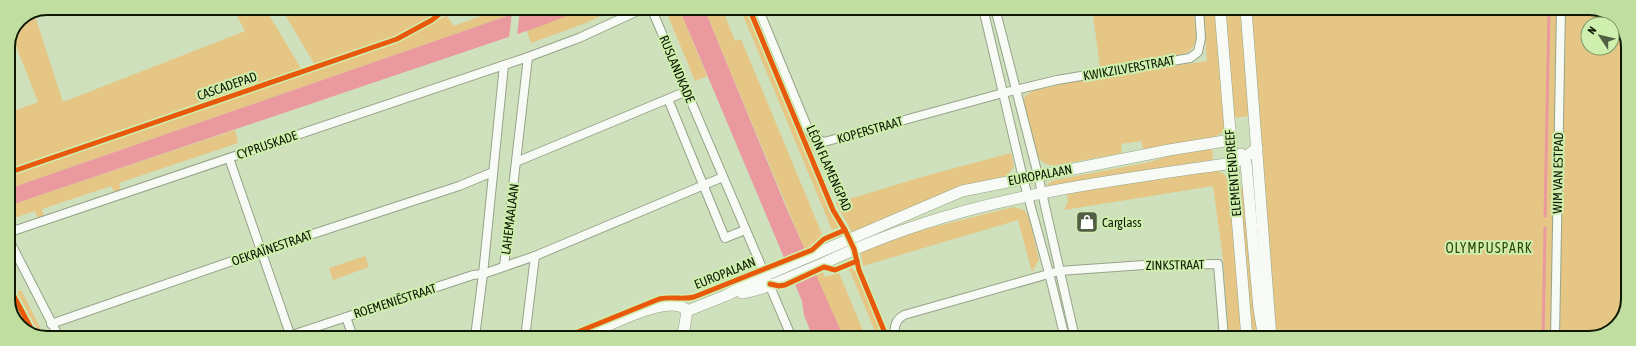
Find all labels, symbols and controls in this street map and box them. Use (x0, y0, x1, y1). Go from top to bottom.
north arrow (1580, 16, 1620, 56)
text: N (1585, 24, 1599, 36)
street label: RUSLANDKADE (656, 33, 698, 105)
street label: KWIKZILVERSTRAAT (1082, 52, 1176, 83)
street label: CASCADEPAD (195, 69, 259, 103)
street label: KOPERSTRAAT (835, 113, 905, 147)
street label: LÉON FLAMENGPAD (803, 123, 855, 213)
street label: CYPRUSKADE (235, 127, 300, 162)
street label: ELEMENTENDREEF (1222, 128, 1244, 217)
street label: WIM VAN ESTPAD (1550, 132, 1566, 214)
street label: EUROPALAAN (1007, 161, 1073, 189)
street label: LAHEMAALAAN (498, 183, 522, 255)
shop icon: Carglass (1074, 209, 1100, 235)
place label: Carglass (1102, 215, 1142, 230)
street label: OEKRAÏNESTRAAT (230, 227, 315, 269)
district label: OLYMPUSPARK (1445, 240, 1533, 256)
street label: EUROPALAAN (692, 254, 758, 292)
street label: ZINKSTRAAT (1145, 257, 1205, 273)
street label: ROEMENIËSTRAAT (352, 281, 438, 321)

